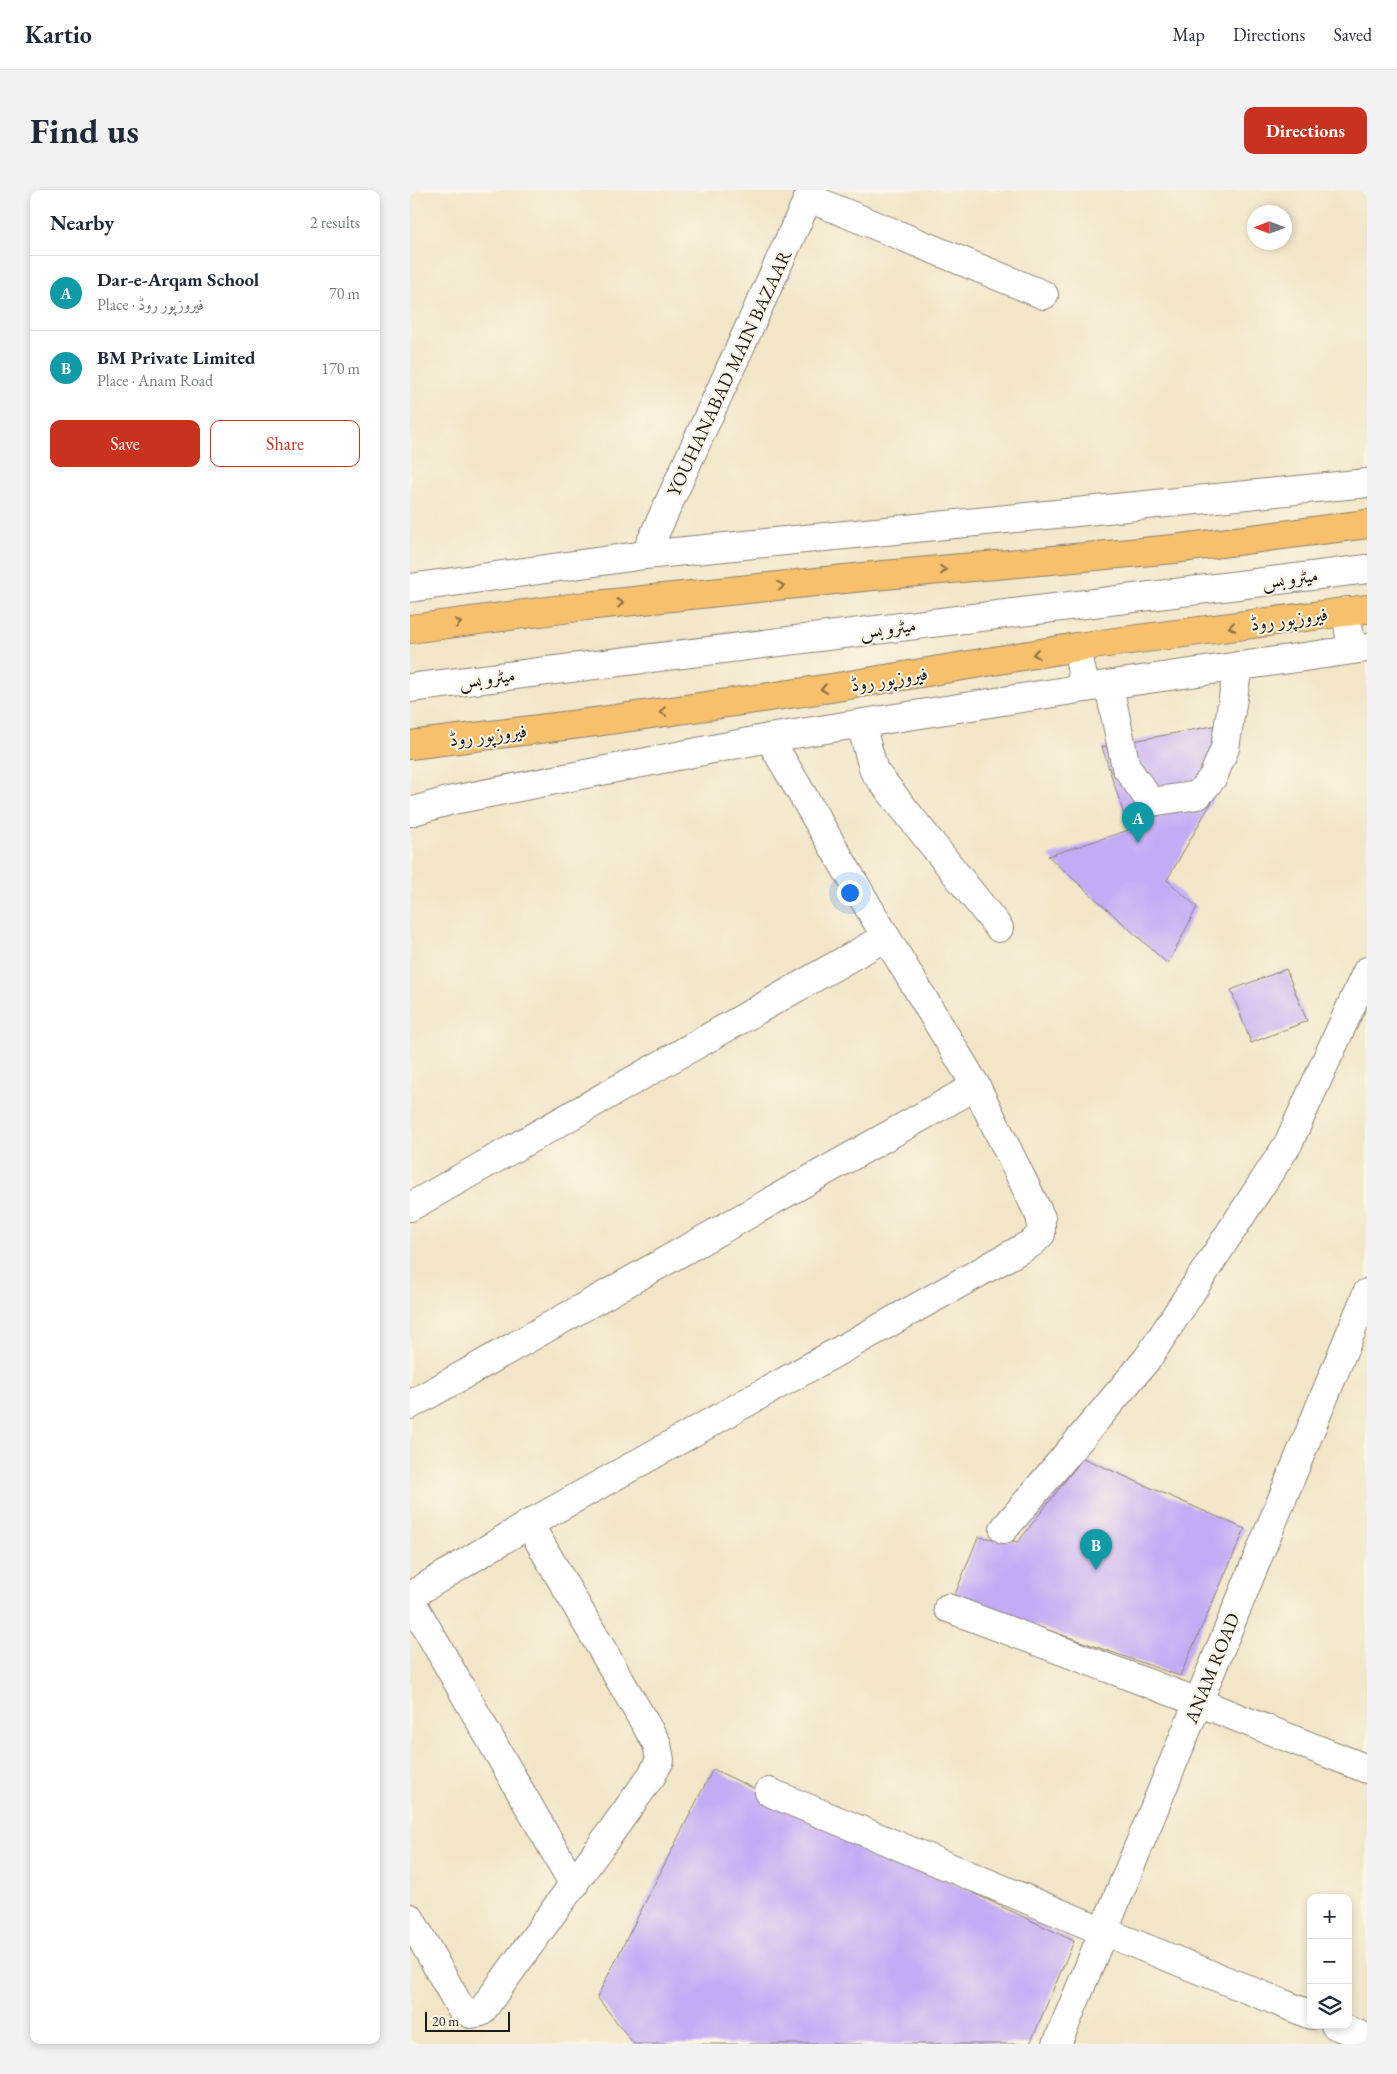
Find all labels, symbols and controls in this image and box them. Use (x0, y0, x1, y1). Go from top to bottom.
text: Kartio (25, 19, 92, 50)
text: Map (1173, 23, 1205, 46)
text: Directions (1233, 23, 1305, 46)
text: Saved (1333, 23, 1372, 46)
button: Directions (1244, 107, 1367, 154)
text: Find us (30, 108, 139, 153)
north arrow (1247, 205, 1292, 250)
text: Nearby (50, 209, 114, 236)
text: 2 results (310, 212, 360, 233)
street label: YOUHANABAD MAIN BAZAAR (661, 245, 797, 500)
text: Dar-e-Arqam School (97, 267, 259, 292)
text: A (60, 283, 72, 304)
text: 70 m (329, 283, 360, 304)
text: Place · فیروزپور روڈ (97, 294, 204, 315)
text: BM Private Limited (97, 345, 256, 370)
text: B (61, 358, 71, 379)
text: 170 m (321, 358, 360, 379)
text: Place · Anam Road (97, 370, 213, 391)
button: Save (50, 420, 200, 467)
button: Share (210, 420, 360, 467)
street label: میٹرو بس (1261, 562, 1320, 595)
one-way arrow (939, 565, 947, 576)
one-way arrow (778, 581, 786, 592)
one-way arrow (616, 598, 624, 609)
street label: فیروزپور روڈ (1249, 601, 1330, 638)
street label: میٹرو بس (859, 612, 918, 645)
one-way arrow (455, 618, 463, 629)
one-way arrow (1228, 621, 1236, 632)
one-way arrow (1032, 649, 1041, 659)
street label: فیروزپور روڈ (848, 661, 930, 698)
street label: میٹرو بس (458, 662, 517, 695)
one-way arrow (820, 684, 829, 694)
one-way arrow (659, 706, 667, 717)
street label: فیروزپور روڈ (448, 718, 528, 753)
pin: A (1122, 802, 1154, 843)
your location (837, 880, 863, 906)
pin: B (1080, 1529, 1112, 1570)
street label: ANAM ROAD (1178, 1609, 1246, 1728)
map controls (1307, 1894, 1352, 2029)
button: + (1307, 1894, 1352, 1939)
button: − (1307, 1939, 1352, 1984)
button: layers (1307, 1984, 1352, 2029)
scale bar (425, 2009, 510, 2032)
text: 20 m (432, 2012, 459, 2030)

